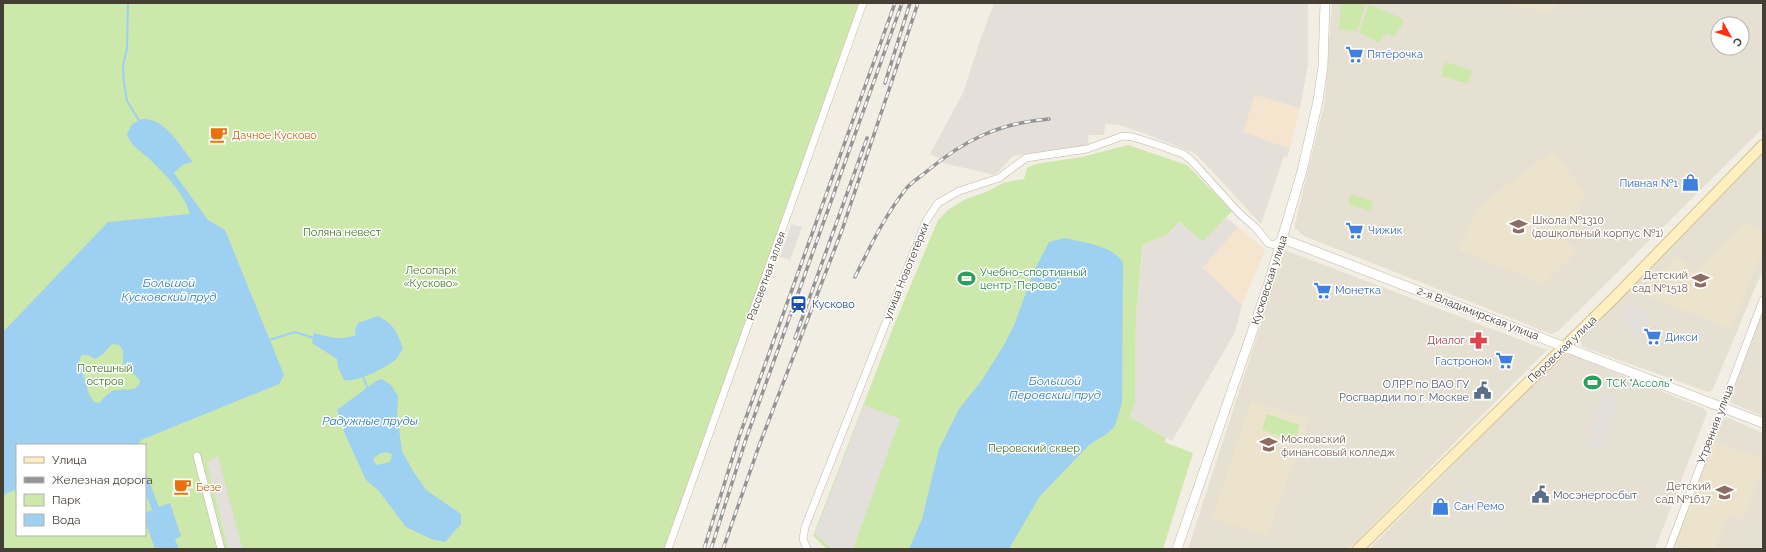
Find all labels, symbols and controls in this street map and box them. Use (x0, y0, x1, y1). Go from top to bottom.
north arrow (1710, 16, 1750, 56)
text: С (1730, 35, 1745, 49)
supermarket icon: Пятёрочка (1344, 44, 1364, 64)
place label: Пятёрочка (1367, 48, 1423, 61)
cafe icon: Дачное Кусково (209, 125, 229, 145)
place label: Дачное Кусково (232, 129, 317, 142)
shop icon: Пивная №1 (1681, 173, 1701, 193)
place label: Пивная №1 (1620, 177, 1678, 190)
place label: Школа №1310 (дошкольный корпус №1) (1532, 214, 1663, 240)
school or university icon: Школа №1310 (дошкольный корпус №1) (1509, 216, 1529, 236)
supermarket icon: Чижик (1345, 220, 1365, 240)
street label: улица Новотетёрки (881, 221, 932, 322)
place label: Чижик (1368, 224, 1403, 237)
park label: Поляна невест (303, 226, 382, 239)
street label: Рассветная аллея (744, 230, 789, 323)
street label: Кусковская улица (1249, 234, 1290, 327)
park label: Лесопарк «Кусково» (403, 264, 459, 290)
place label: Учебно-спортивный центр "Перово" (980, 266, 1087, 292)
sports icon: Учебно-спортивный центр "Перово" (957, 268, 977, 288)
place label: Детский сад №1518 (1632, 269, 1688, 295)
school or university icon: Детский сад №1518 (1691, 271, 1711, 291)
water label: Большой Кусковский пруд (122, 276, 216, 304)
supermarket icon: Монетка (1312, 280, 1332, 300)
place label: Монетка (1335, 284, 1381, 297)
street label: 2-я Владимирская улица (1415, 284, 1541, 343)
station icon: Кусково (789, 294, 809, 314)
place label: Кусково (812, 298, 855, 311)
street label: Перовская улица (1525, 313, 1599, 386)
supermarket icon: Дикси (1642, 327, 1662, 347)
pharmacy icon: Диалог (1468, 330, 1488, 350)
place label: Дикси (1665, 331, 1698, 344)
place label: Диалог (1427, 334, 1466, 347)
supermarket icon: Гастроном (1495, 351, 1515, 371)
place label: Гастроном (1435, 355, 1492, 368)
park label: Потешный остров (77, 362, 133, 388)
sports icon: ТСК "Ассоль" (1583, 373, 1603, 393)
water label: Большой Перовский пруд (1009, 374, 1101, 402)
place label: ТСК "Ассоль" (1606, 377, 1673, 390)
place label: ОЛРР по ВАО ГУ Росгвардии по г. Москве (1339, 378, 1470, 404)
public building icon: ОЛРР по ВАО ГУ Росгвардии по г. Москве (1472, 380, 1492, 400)
street label: Утренняя улица (1695, 383, 1736, 465)
water label: Радужные пруды (322, 414, 418, 428)
place label: Московский финансовый колледж (1281, 433, 1396, 459)
school or university icon: Московский финансовый колледж (1258, 435, 1278, 455)
park label: Перовский сквер (988, 442, 1080, 455)
legend (16, 444, 146, 536)
text: Улица (52, 453, 87, 467)
text: Железная дорога (52, 473, 153, 487)
cafe icon: Безе (173, 477, 193, 497)
place label: Детский сад №1617 (1655, 480, 1711, 506)
place label: Безе (196, 481, 222, 494)
school or university icon: Детский сад №1617 (1714, 482, 1734, 502)
public building icon: Мосэнергосбыт (1530, 485, 1550, 505)
place label: Мосэнергосбыт (1553, 489, 1638, 502)
text: Парк (52, 493, 81, 507)
shop icon: Сан Ремо (1431, 496, 1451, 516)
place label: Сан Ремо (1454, 500, 1505, 513)
text: Вода (52, 513, 81, 527)

